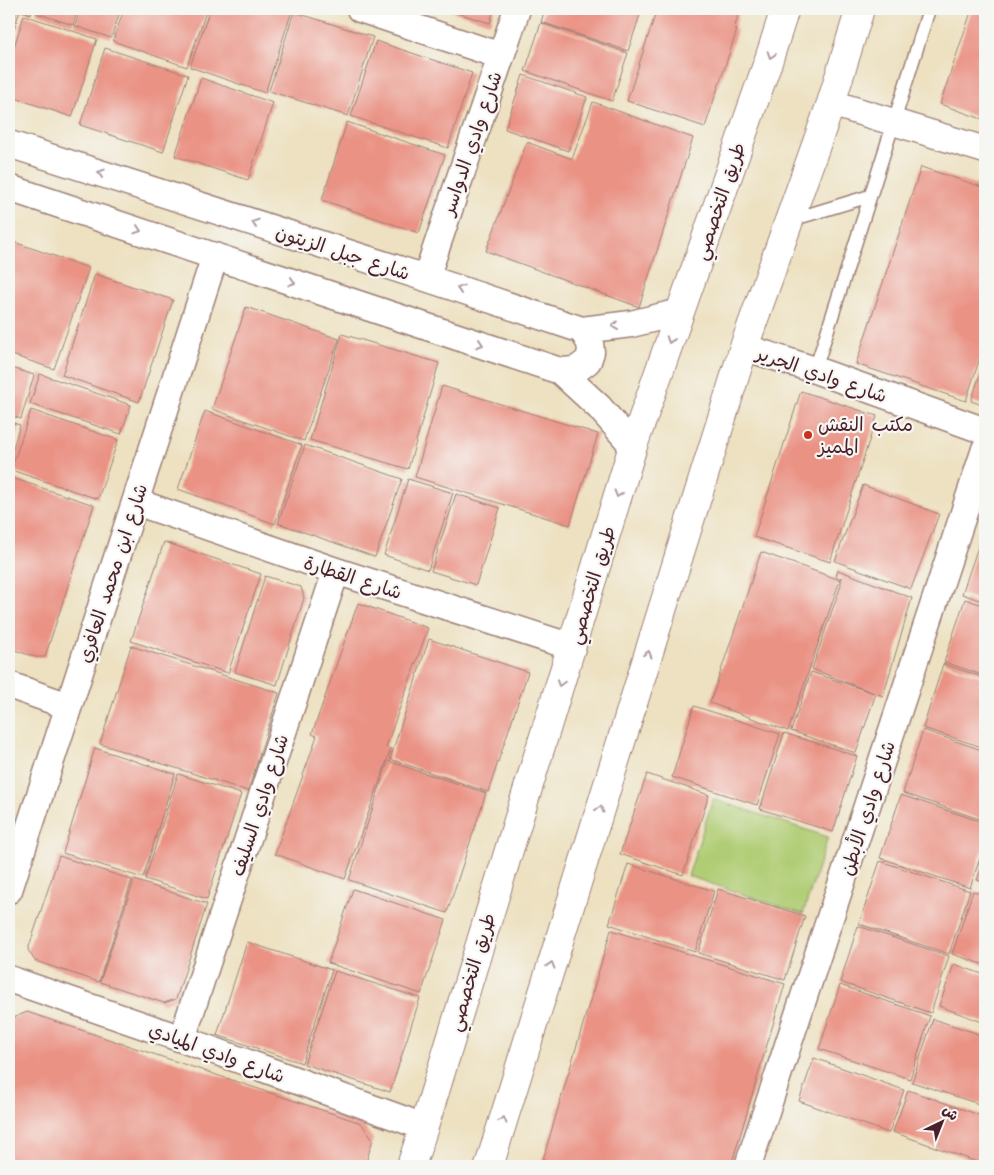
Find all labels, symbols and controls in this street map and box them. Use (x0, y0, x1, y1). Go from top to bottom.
one-way arrow (766, 50, 776, 59)
street label: شارع وادي الدواسر (434, 68, 510, 221)
street label: طريق التخصصي (688, 139, 755, 264)
one-way arrow (97, 169, 105, 179)
one-way arrow (252, 219, 260, 229)
street label: شارع جبل الزيتون (272, 219, 413, 288)
one-way arrow (133, 225, 142, 235)
one-way arrow (288, 276, 296, 286)
one-way arrow (456, 285, 464, 295)
one-way arrow (611, 320, 619, 331)
one-way arrow (666, 336, 676, 344)
one-way arrow (475, 338, 483, 348)
street label: شارع وادي الجرير (751, 340, 890, 410)
place label: مكتب النقش المميز (816, 412, 913, 461)
marker: مكتب النقش المميز (802, 429, 814, 441)
street label: شارع ابن محمد العافري (72, 480, 155, 667)
one-way arrow (614, 490, 624, 498)
street label: طريق التخصصي (562, 523, 625, 649)
street label: شارع القطارة (300, 550, 405, 607)
one-way arrow (642, 651, 652, 659)
one-way arrow (556, 679, 566, 687)
street label: شارع وادي السليف (225, 731, 296, 880)
street label: شارع وادي الأبطن (834, 738, 903, 879)
one-way arrow (594, 806, 604, 814)
street label: طريق التخصصي (442, 910, 505, 1036)
one-way arrow (546, 961, 556, 969)
street label: شارع وادي الميادي (145, 1016, 288, 1091)
north arrow (916, 1098, 966, 1148)
text: ش (938, 1101, 963, 1126)
one-way arrow (497, 1116, 507, 1124)

